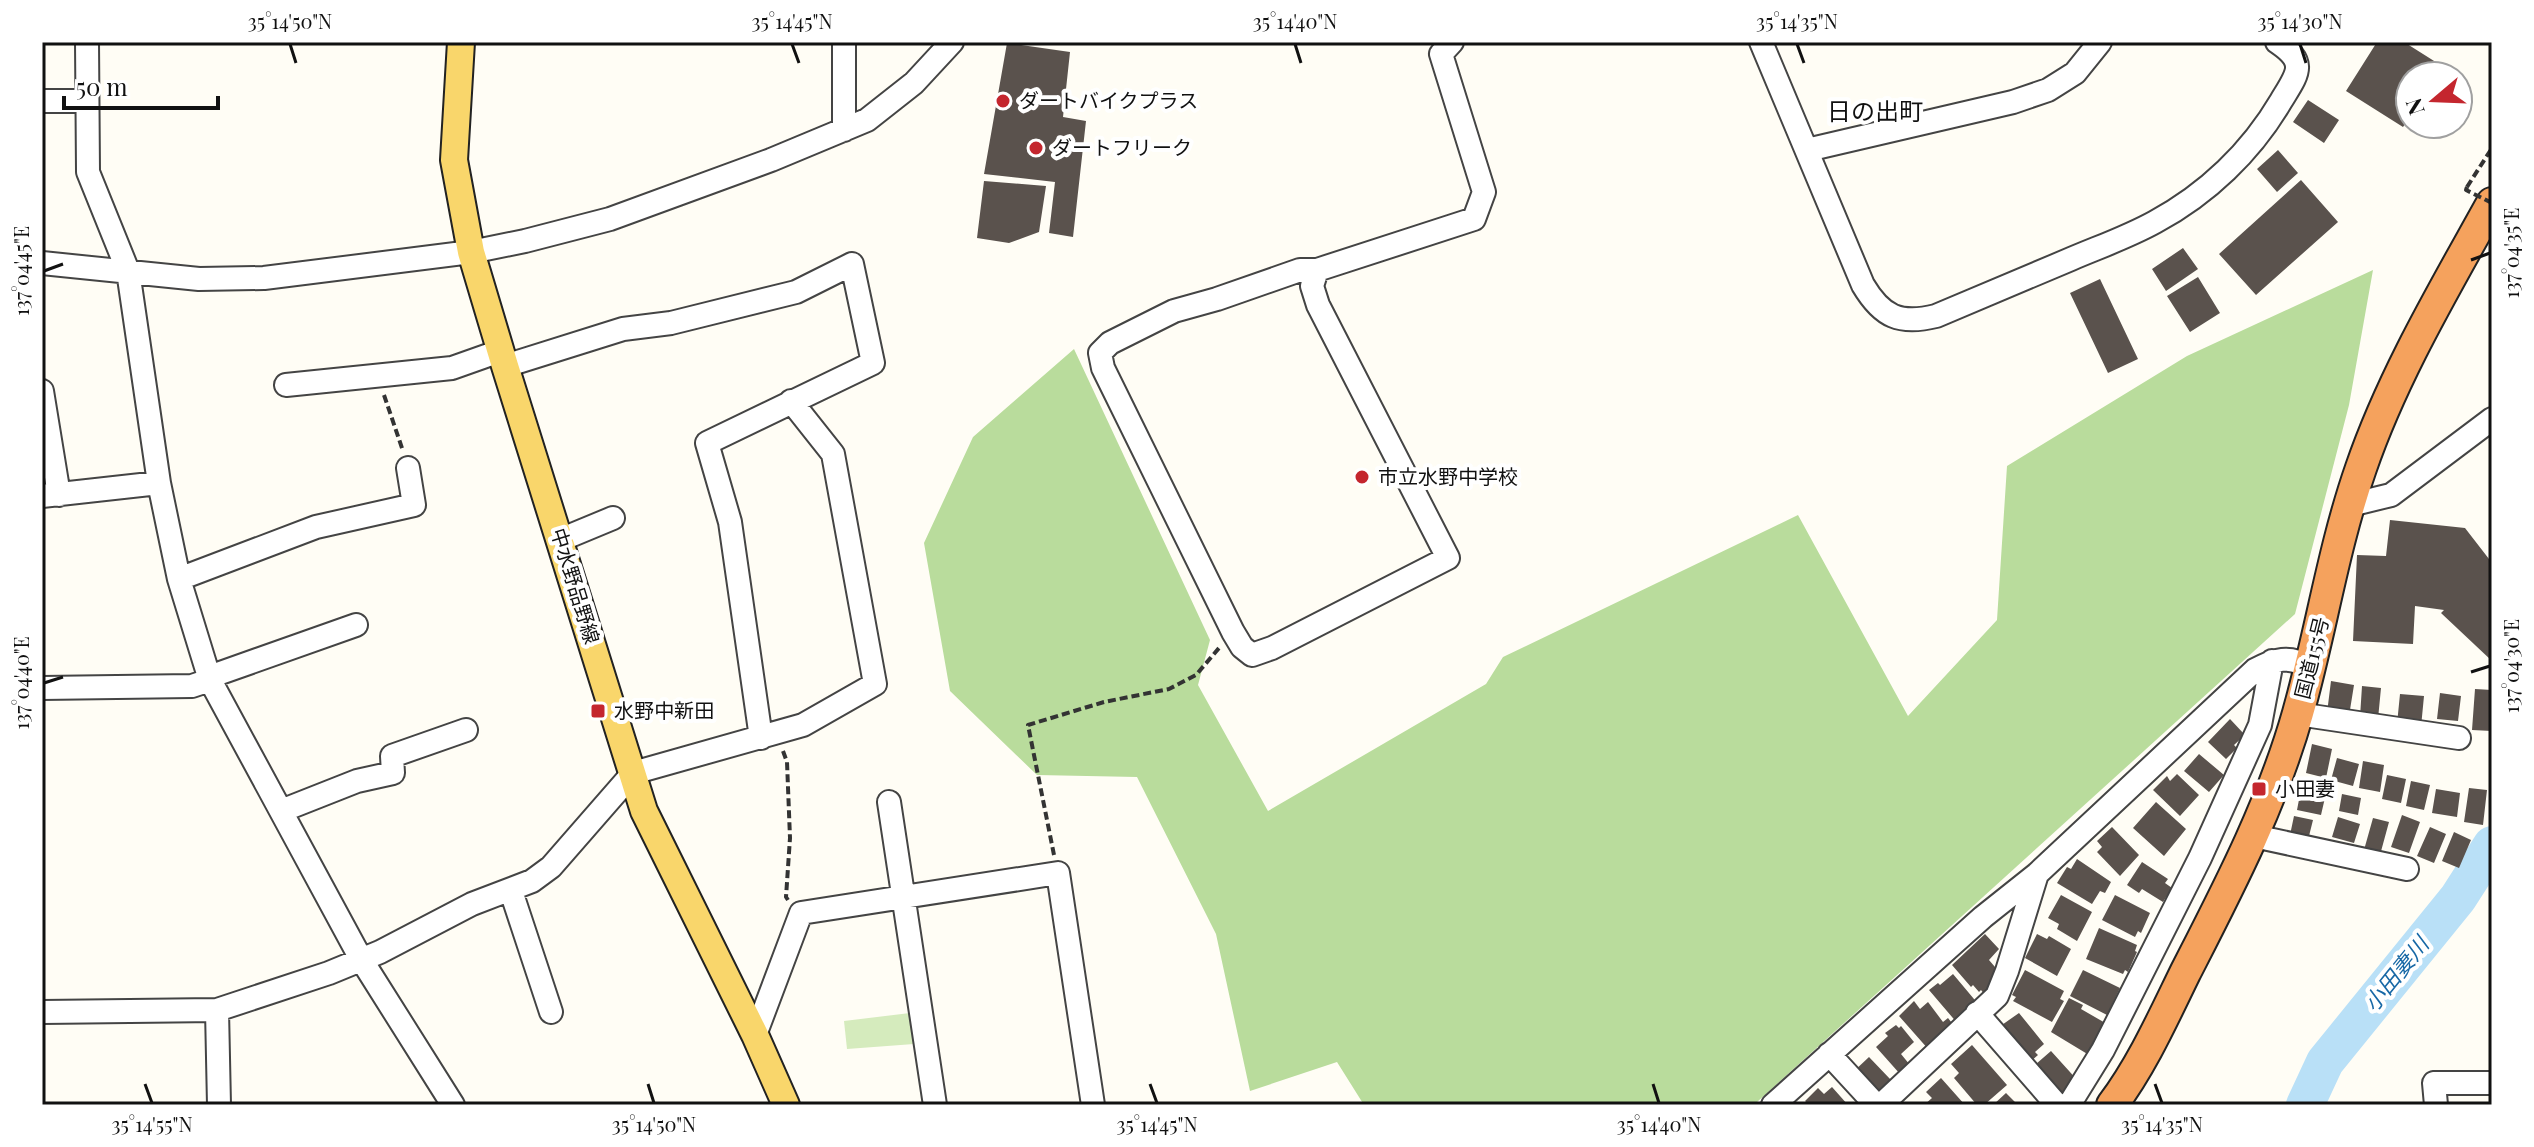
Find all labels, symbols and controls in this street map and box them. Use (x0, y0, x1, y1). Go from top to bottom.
text: 35°14'50"N (248, 7, 332, 34)
text: 35°14'45"N (751, 7, 833, 34)
text: 35°14'40"N (1253, 7, 1337, 34)
text: 35°14'35"N (1756, 7, 1838, 34)
text: 35°14'30"N (2257, 7, 2343, 34)
scale bar (64, 60, 218, 110)
north arrow (2394, 60, 2474, 140)
text: 50 m (76, 70, 128, 102)
place label: ダートバイクプラス (1019, 86, 1198, 113)
marker: ダートバイクプラス (994, 92, 1012, 110)
district label: 日の出町 (1827, 94, 1923, 126)
text: N (2397, 94, 2431, 119)
place label: ダートフリーク (1052, 133, 1192, 160)
marker: ダートフリーク (1027, 139, 1045, 157)
text: 137°04'35"E (2497, 208, 2524, 298)
text: 137°04'45"E (7, 226, 34, 316)
place label: 市立水野中学校 (1378, 462, 1518, 489)
marker: 市立水野中学校 (1353, 468, 1371, 486)
street label: 中水野品野線 (546, 524, 607, 647)
street label: 国道155号 (2287, 614, 2334, 702)
text: 137°04'30"E (2497, 619, 2524, 713)
text: 137°04'40"E (7, 636, 34, 730)
place label: 水野中新田 (614, 696, 714, 723)
marker: 水野中新田 (589, 702, 607, 720)
place label: 小田妻 (2275, 774, 2335, 801)
marker: 小田妻 (2250, 780, 2268, 798)
water label: 小田妻川 (2356, 928, 2436, 1017)
text: 35°14'55"N (111, 1110, 193, 1137)
text: 35°14'50"N (612, 1110, 696, 1137)
text: 35°14'45"N (1116, 1110, 1198, 1137)
text: 35°14'40"N (1617, 1110, 1701, 1137)
text: 35°14'35"N (2121, 1110, 2203, 1137)

